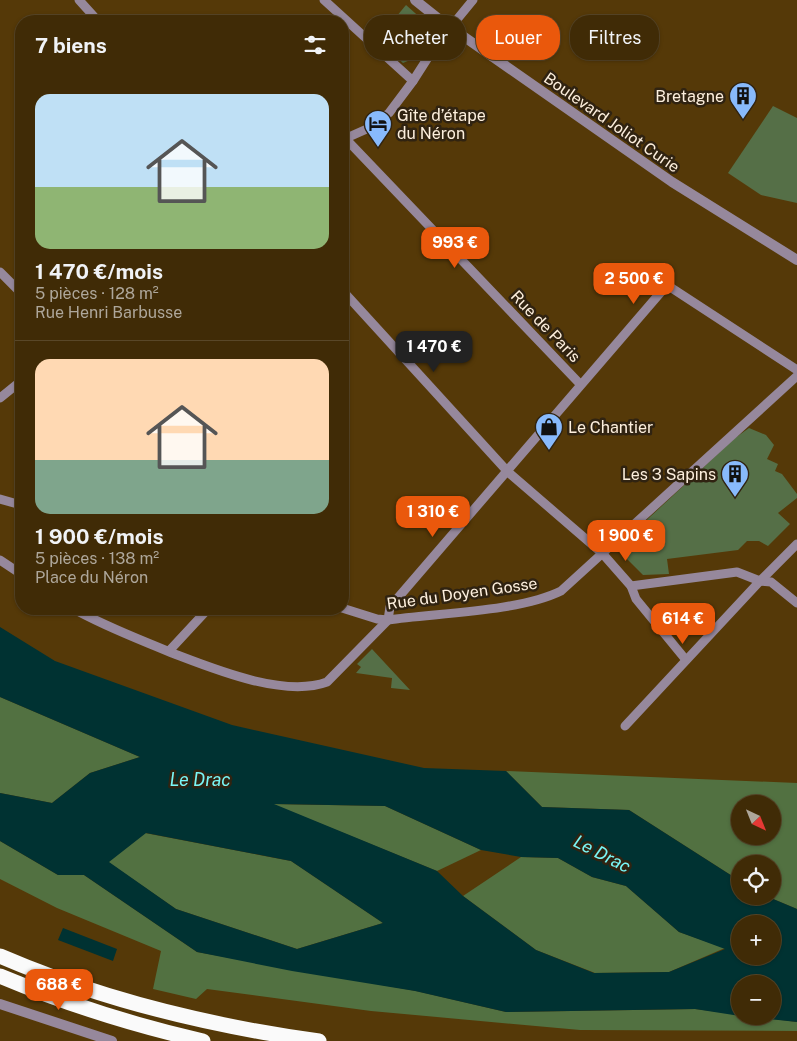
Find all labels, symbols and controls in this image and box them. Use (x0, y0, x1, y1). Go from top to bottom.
chip: Acheter (364, 15, 466, 60)
chip: Louer (476, 15, 560, 60)
chip: Filtres (570, 15, 659, 60)
icon: filters (301, 31, 329, 59)
text: 7 biens (35, 33, 107, 58)
street label: Boulevard Joliot Curie (540, 68, 683, 176)
building icon: Bretagne (728, 81, 758, 120)
place label: Bretagne (655, 87, 724, 106)
place label: Gîte d’étape du Néron (397, 106, 486, 143)
hotel icon: Gîte d’étape du Néron (363, 109, 393, 148)
icon: home (137, 126, 227, 216)
pin: 993 € (420, 226, 490, 269)
text: 993 € (432, 233, 478, 252)
text: 1 470 €/mois (35, 259, 163, 284)
pin: 2 500 € (588, 262, 680, 305)
text: 2 500 € (604, 269, 664, 288)
text: 5 pièces · 128 m² (35, 284, 159, 303)
street label: Rue de Paris (507, 287, 584, 366)
text: Rue Henri Barbusse (35, 303, 182, 322)
pin: 1 470 € (388, 330, 480, 373)
text: 1 470 € (406, 337, 462, 356)
icon: home (137, 392, 227, 482)
shop icon: Le Chantier (534, 412, 564, 451)
place label: Le Chantier (568, 418, 653, 437)
building icon: Les 3 Sapins (720, 459, 750, 498)
place label: Les 3 Sapins (622, 465, 716, 484)
pin: 1 310 € (387, 496, 479, 538)
text: 1 310 € (407, 502, 459, 521)
pin: 1 900 € (580, 520, 672, 562)
text: 1 900 €/mois (35, 524, 163, 549)
text: 1 900 € (598, 526, 654, 545)
text: 5 pièces · 138 m² (35, 549, 159, 568)
text: Place du Néron (35, 568, 148, 587)
street label: Rue du Doyen Gosse (386, 574, 539, 613)
pin: 614 € (648, 602, 718, 645)
text: 614 € (662, 609, 704, 628)
water label: Le Drac (169, 769, 231, 790)
north arrow (731, 795, 781, 845)
map controls (731, 795, 781, 1025)
water label: Le Drac (570, 830, 634, 877)
button: locate (731, 855, 781, 905)
button: + (731, 915, 781, 965)
pin: 688 € (24, 968, 94, 1011)
text: 688 € (36, 975, 82, 994)
button: − (731, 975, 781, 1025)

